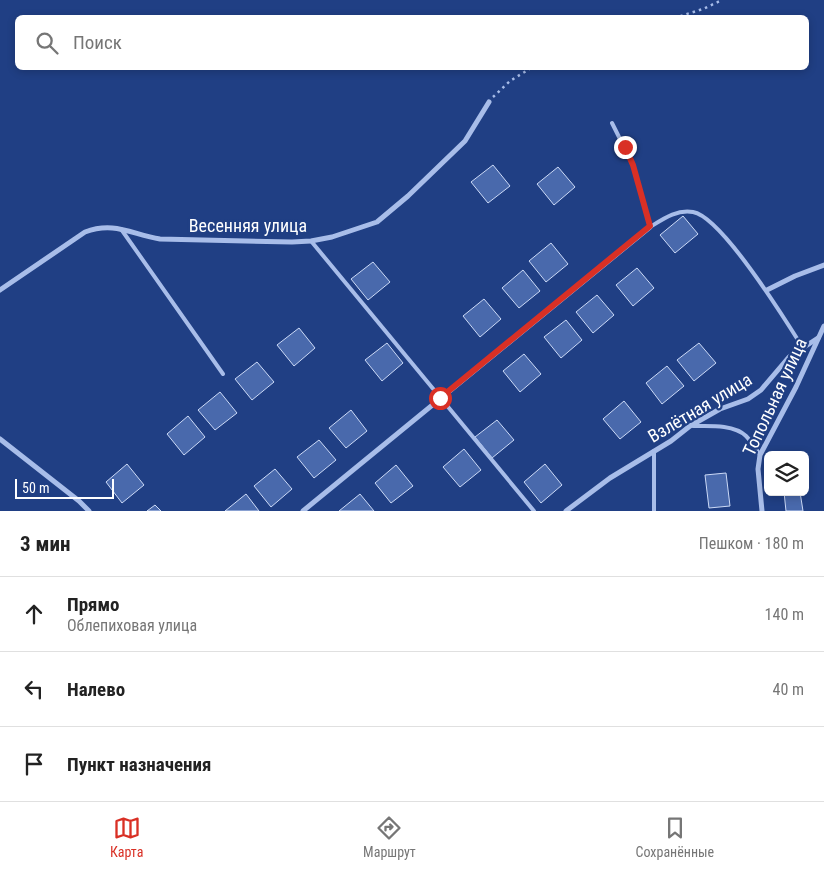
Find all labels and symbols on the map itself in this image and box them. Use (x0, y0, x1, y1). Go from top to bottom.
route end (614, 136, 637, 159)
street label: Весенняя улица (189, 215, 307, 236)
street label: Топольная улица (738, 335, 811, 459)
street label: Взлётная улица (644, 368, 755, 447)
route start (429, 387, 452, 410)
scale bar (15, 476, 114, 499)

